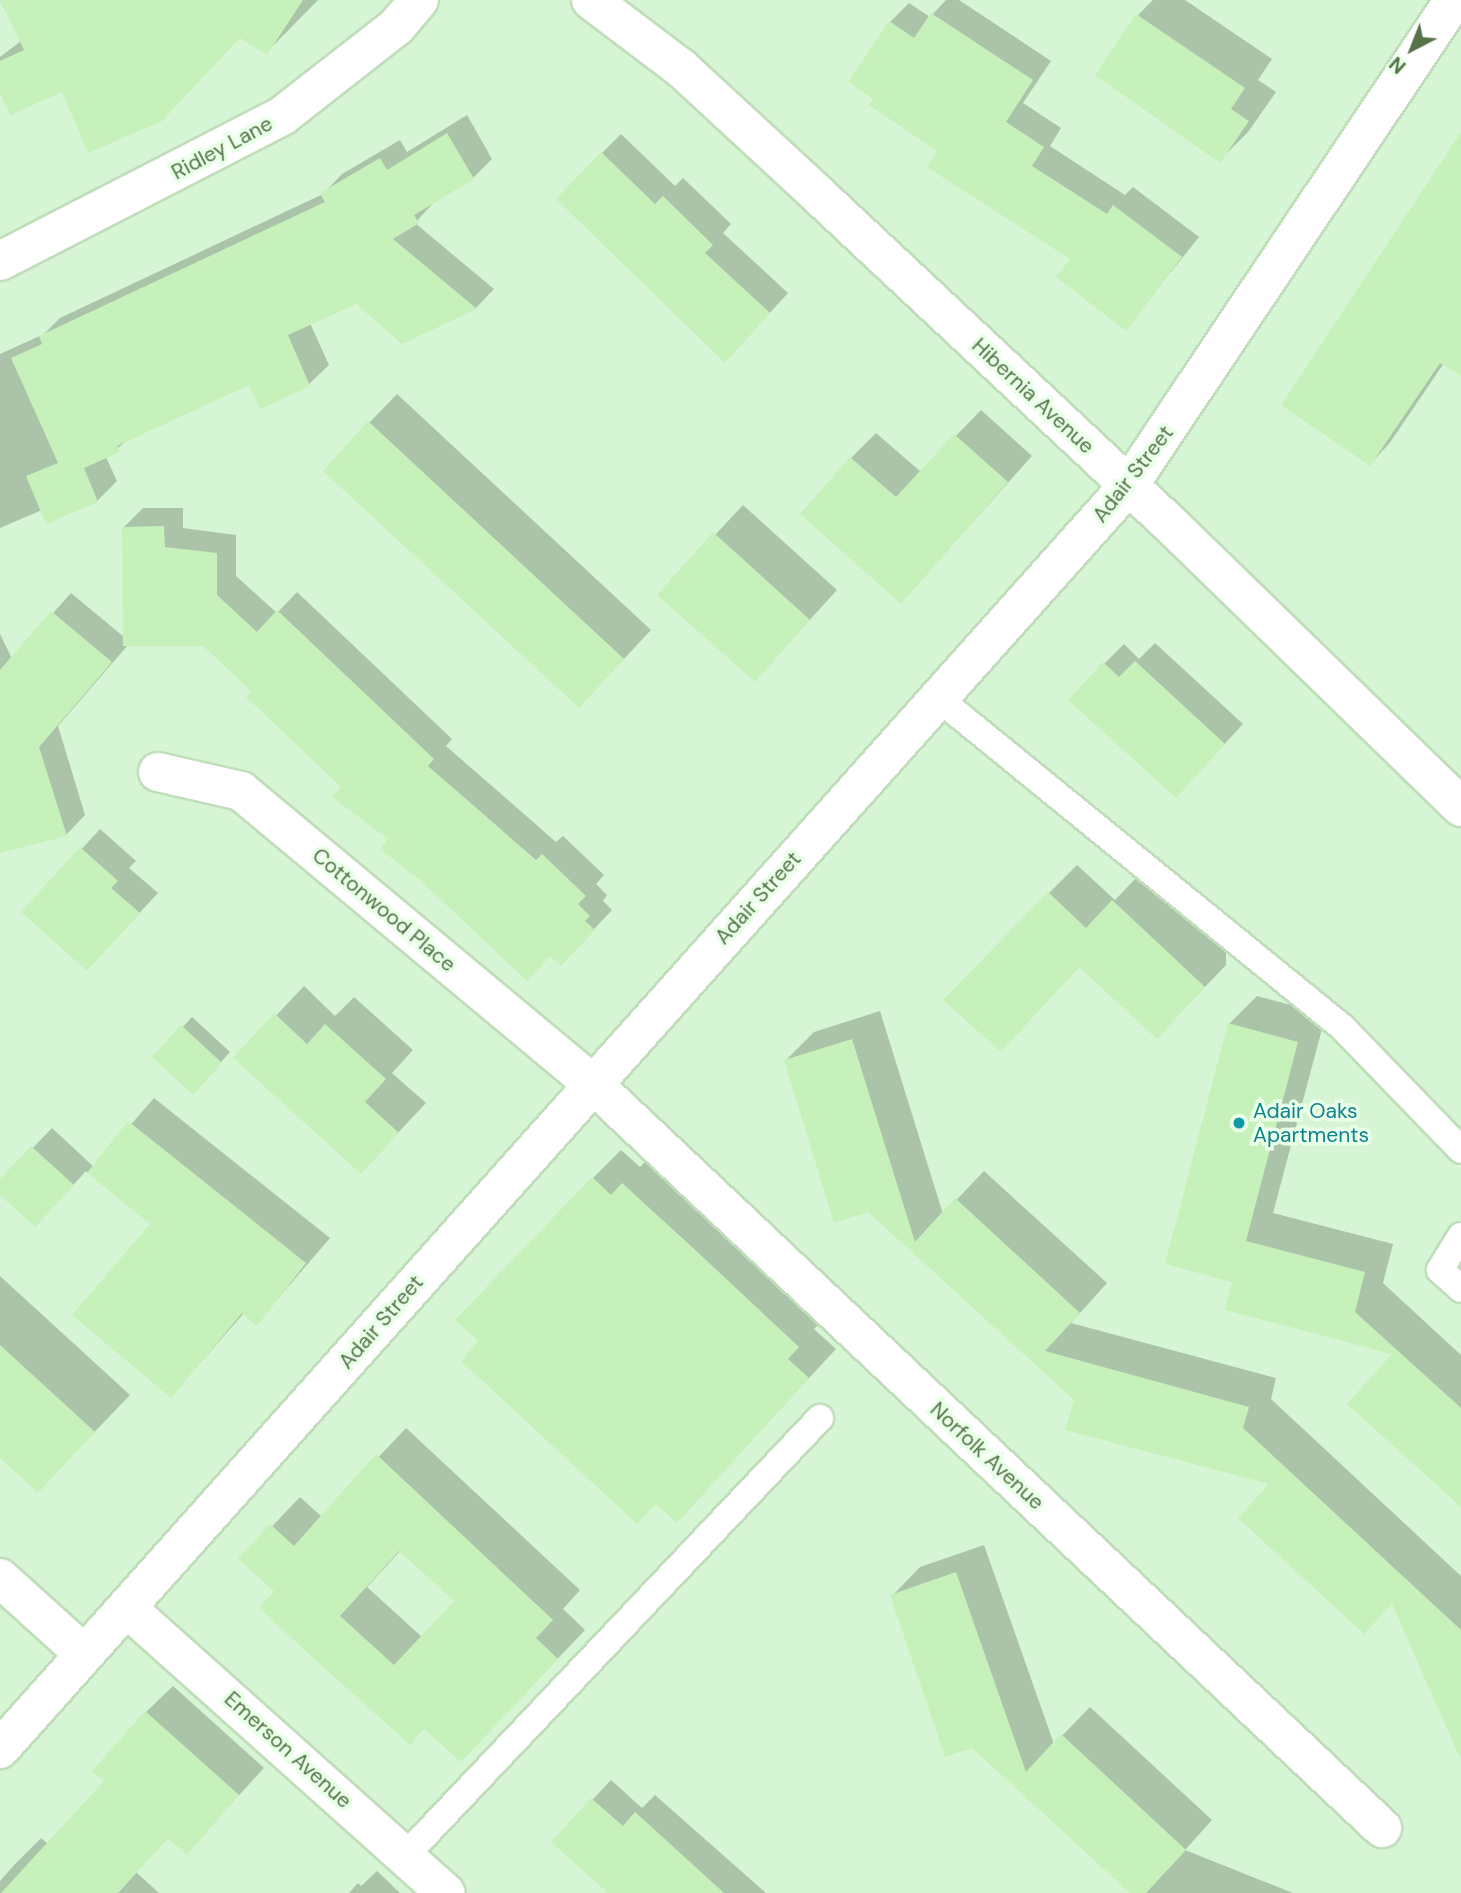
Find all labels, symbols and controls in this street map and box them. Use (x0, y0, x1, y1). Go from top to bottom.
north arrow (1377, 14, 1447, 84)
text: N (1384, 51, 1411, 79)
street label: Ridley Lane (167, 111, 277, 185)
street label: Hibernia Avenue (967, 333, 1099, 459)
street label: Adair Street (1087, 421, 1179, 527)
street label: Cottonwood Place (307, 843, 461, 977)
street label: Adair Street (710, 847, 806, 949)
place label: Adair Oaks Apartments (1253, 1098, 1369, 1148)
marker: Adair Oaks Apartments (1231, 1115, 1247, 1131)
street label: Adair Street (333, 1270, 429, 1374)
street label: Norfolk Avenue (925, 1397, 1049, 1515)
street label: Emerson Avenue (219, 1686, 357, 1814)

